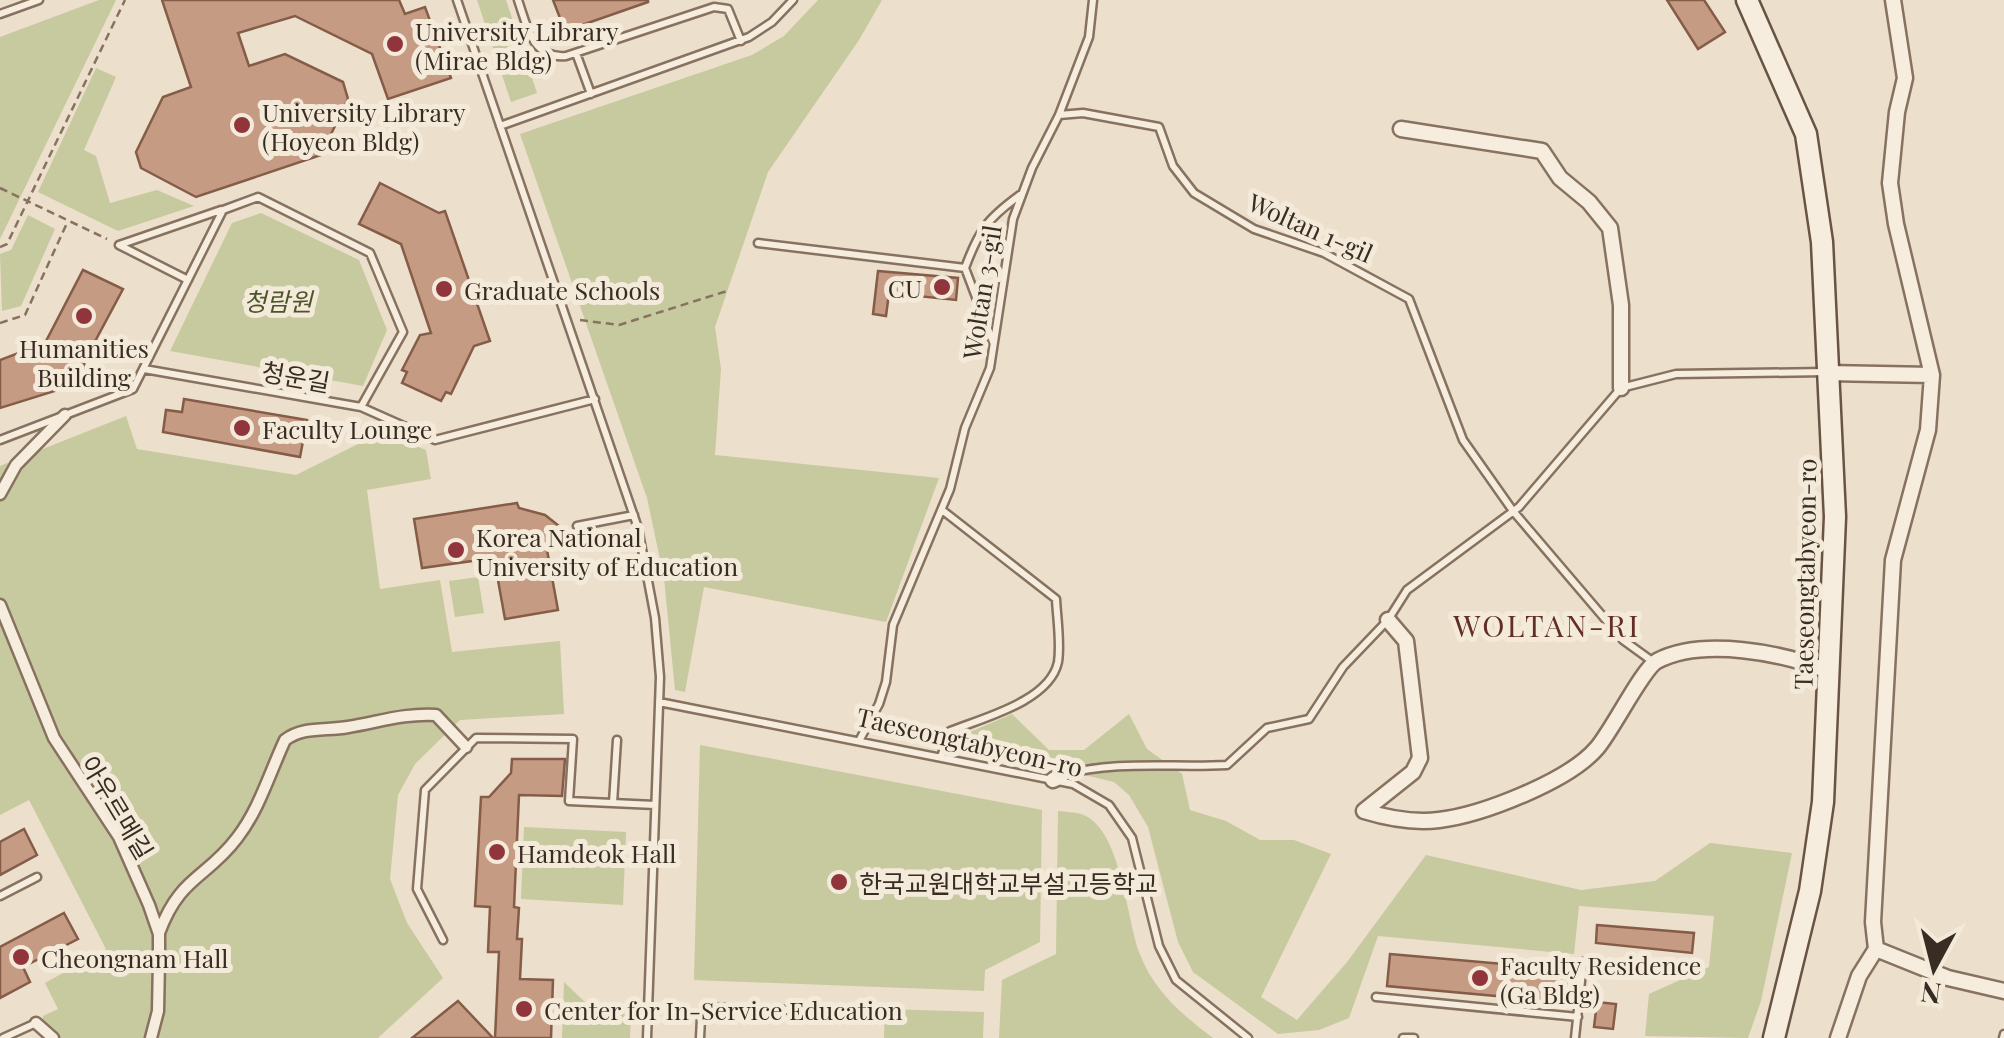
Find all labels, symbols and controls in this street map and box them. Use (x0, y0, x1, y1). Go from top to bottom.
place label: University Library (Mirae Bldg) (415, 14, 619, 76)
marker: University Library (Mirae Bldg) (384, 33, 406, 55)
place label: University Library (Hoyeon Bldg) (262, 95, 466, 157)
marker: University Library (Hoyeon Bldg) (231, 114, 253, 136)
street label: Woltan 1-gil (1243, 184, 1378, 269)
street label: Woltan 3-gil (954, 223, 1008, 362)
place label: CU (888, 271, 922, 304)
place label: Graduate Schools (464, 273, 660, 306)
marker: CU (931, 276, 953, 298)
marker: Graduate Schools (433, 278, 455, 300)
park label: 청람원 (243, 284, 314, 317)
marker: Humanities Building (73, 305, 95, 327)
place label: Humanities Building (19, 331, 149, 393)
street label: 청운길 (259, 354, 333, 398)
place label: Faculty Lounge (262, 412, 432, 445)
marker: Faculty Lounge (231, 417, 253, 439)
street label: Taeseongtabyeon-ro (1785, 458, 1823, 690)
place label: Korea National University of Education (476, 520, 738, 582)
marker: Korea National University of Education (445, 539, 467, 561)
district label: WOLTAN-RI (1452, 605, 1641, 645)
street label: Taeseongtabyeon-ro (854, 699, 1086, 783)
street label: 아우르메길 (74, 749, 162, 865)
place label: Hamdeok Hall (517, 836, 676, 869)
marker: Hamdeok Hall (486, 841, 508, 863)
place label: 한국교원대학교부설고등학교 (859, 866, 1158, 899)
marker: 한국교원대학교부설고등학교 (828, 871, 850, 893)
north arrow (1884, 918, 1984, 1018)
place label: Cheongnam Hall (41, 941, 228, 974)
marker: Cheongnam Hall (10, 946, 32, 968)
place label: Faculty Residence (Ga Bldg) (1500, 948, 1701, 1010)
marker: Faculty Residence (Ga Bldg) (1469, 967, 1491, 989)
text: N (1918, 975, 1943, 1014)
place label: Center for In-Service Education (544, 993, 903, 1026)
marker: Center for In-Service Education (513, 998, 535, 1020)

